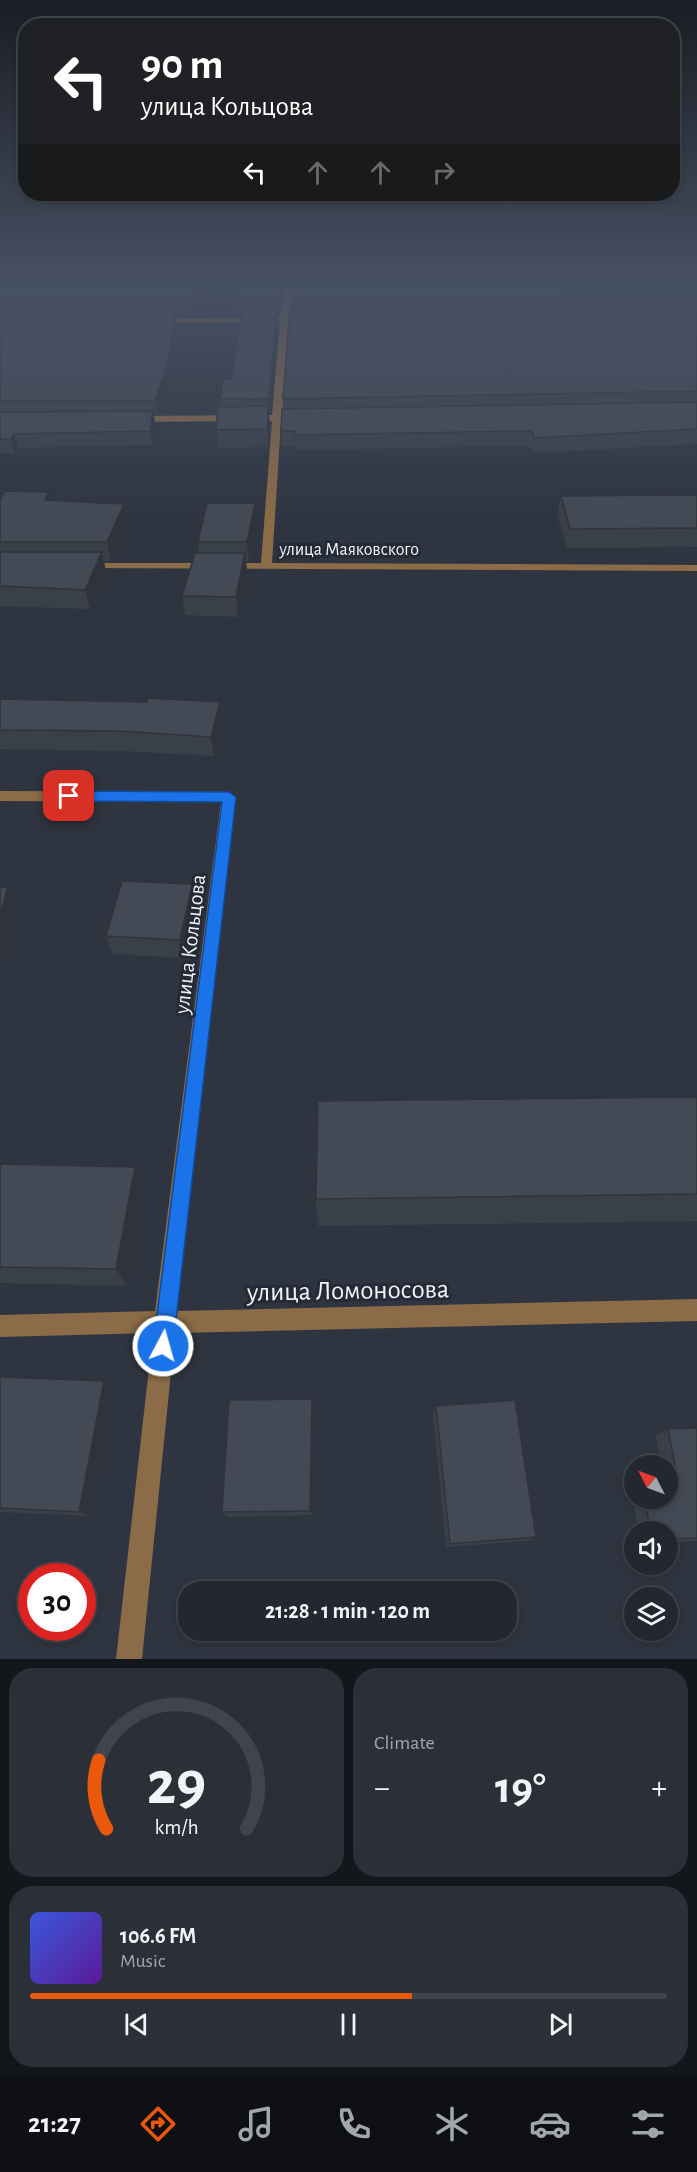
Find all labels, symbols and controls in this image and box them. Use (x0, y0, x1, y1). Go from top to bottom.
icon: left (42, 42, 120, 120)
text: 90 m (141, 44, 223, 86)
text: улица Кольцова (141, 93, 313, 120)
icon: left (238, 156, 271, 189)
icon: ahead (301, 156, 334, 189)
icon: ahead (364, 156, 397, 189)
icon: right (427, 156, 460, 189)
street label: улица Маяковского (278, 541, 419, 559)
pin (43, 770, 94, 821)
icon: arrive (52, 779, 85, 812)
street label: улица Кольцова (170, 873, 209, 1016)
street label: улица Ломоносова (246, 1275, 450, 1307)
position arrow (131, 1314, 195, 1378)
north arrow (624, 1455, 678, 1509)
map controls (624, 1455, 678, 1641)
button: sound (624, 1521, 678, 1575)
speed limit sign: 30 (18, 1563, 96, 1641)
button: layers (624, 1587, 678, 1641)
text: 21:28 · 1 min · 120 m (265, 1600, 430, 1622)
text: Climate (374, 1733, 435, 1753)
text: 29 (147, 1753, 206, 1815)
text: 19° (495, 1766, 546, 1811)
text: − (374, 1772, 390, 1805)
text: + (651, 1772, 667, 1805)
text: km/h (154, 1818, 199, 1839)
text: 106.6 FM (120, 1925, 196, 1947)
text: Music (120, 1951, 166, 1971)
icon: previous (120, 2008, 153, 2041)
icon: pause (332, 2008, 365, 2041)
icon: next (544, 2008, 577, 2041)
icon: directions (137, 2103, 179, 2145)
icon: music (235, 2103, 277, 2145)
icon: phone (333, 2103, 375, 2145)
icon: climate (431, 2103, 473, 2145)
icon: car (529, 2103, 571, 2145)
icon: filters (627, 2103, 669, 2145)
text: 21:27 (28, 2110, 81, 2137)

